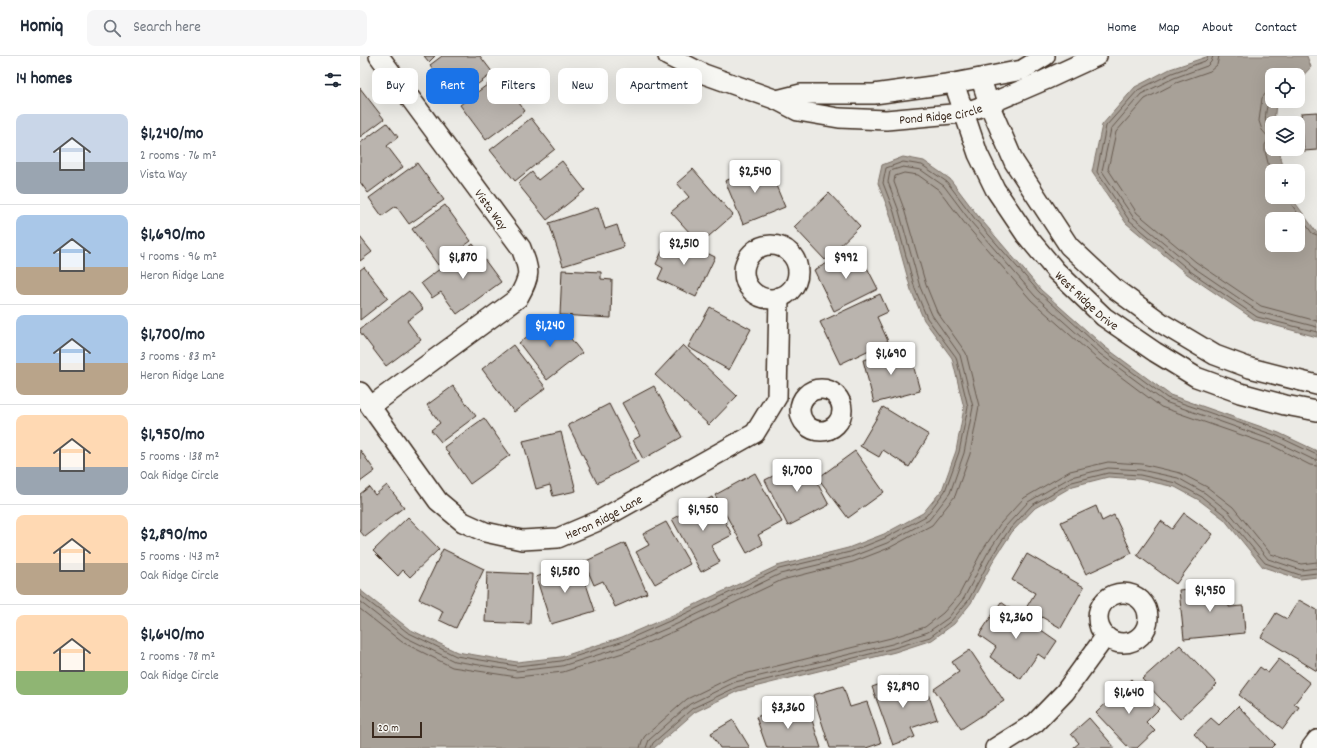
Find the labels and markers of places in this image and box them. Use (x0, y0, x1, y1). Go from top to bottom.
pin: $2,540 (722, 160, 788, 194)
pin: $2,510 (651, 232, 717, 266)
pin: $1,870 (430, 246, 496, 280)
pin: $992 (822, 246, 870, 280)
pin: $1,240 (517, 314, 583, 348)
pin: $1,690 (858, 342, 924, 376)
pin: $1,700 (764, 459, 830, 493)
pin: $1,950 (670, 498, 736, 532)
pin: $1,580 (532, 560, 598, 594)
pin: $1,950 (1177, 579, 1243, 613)
pin: $2,360 (983, 606, 1049, 640)
pin: $2,890 (870, 675, 936, 709)
pin: $1,640 (1096, 681, 1162, 715)
pin: $3,360 (755, 696, 821, 730)

